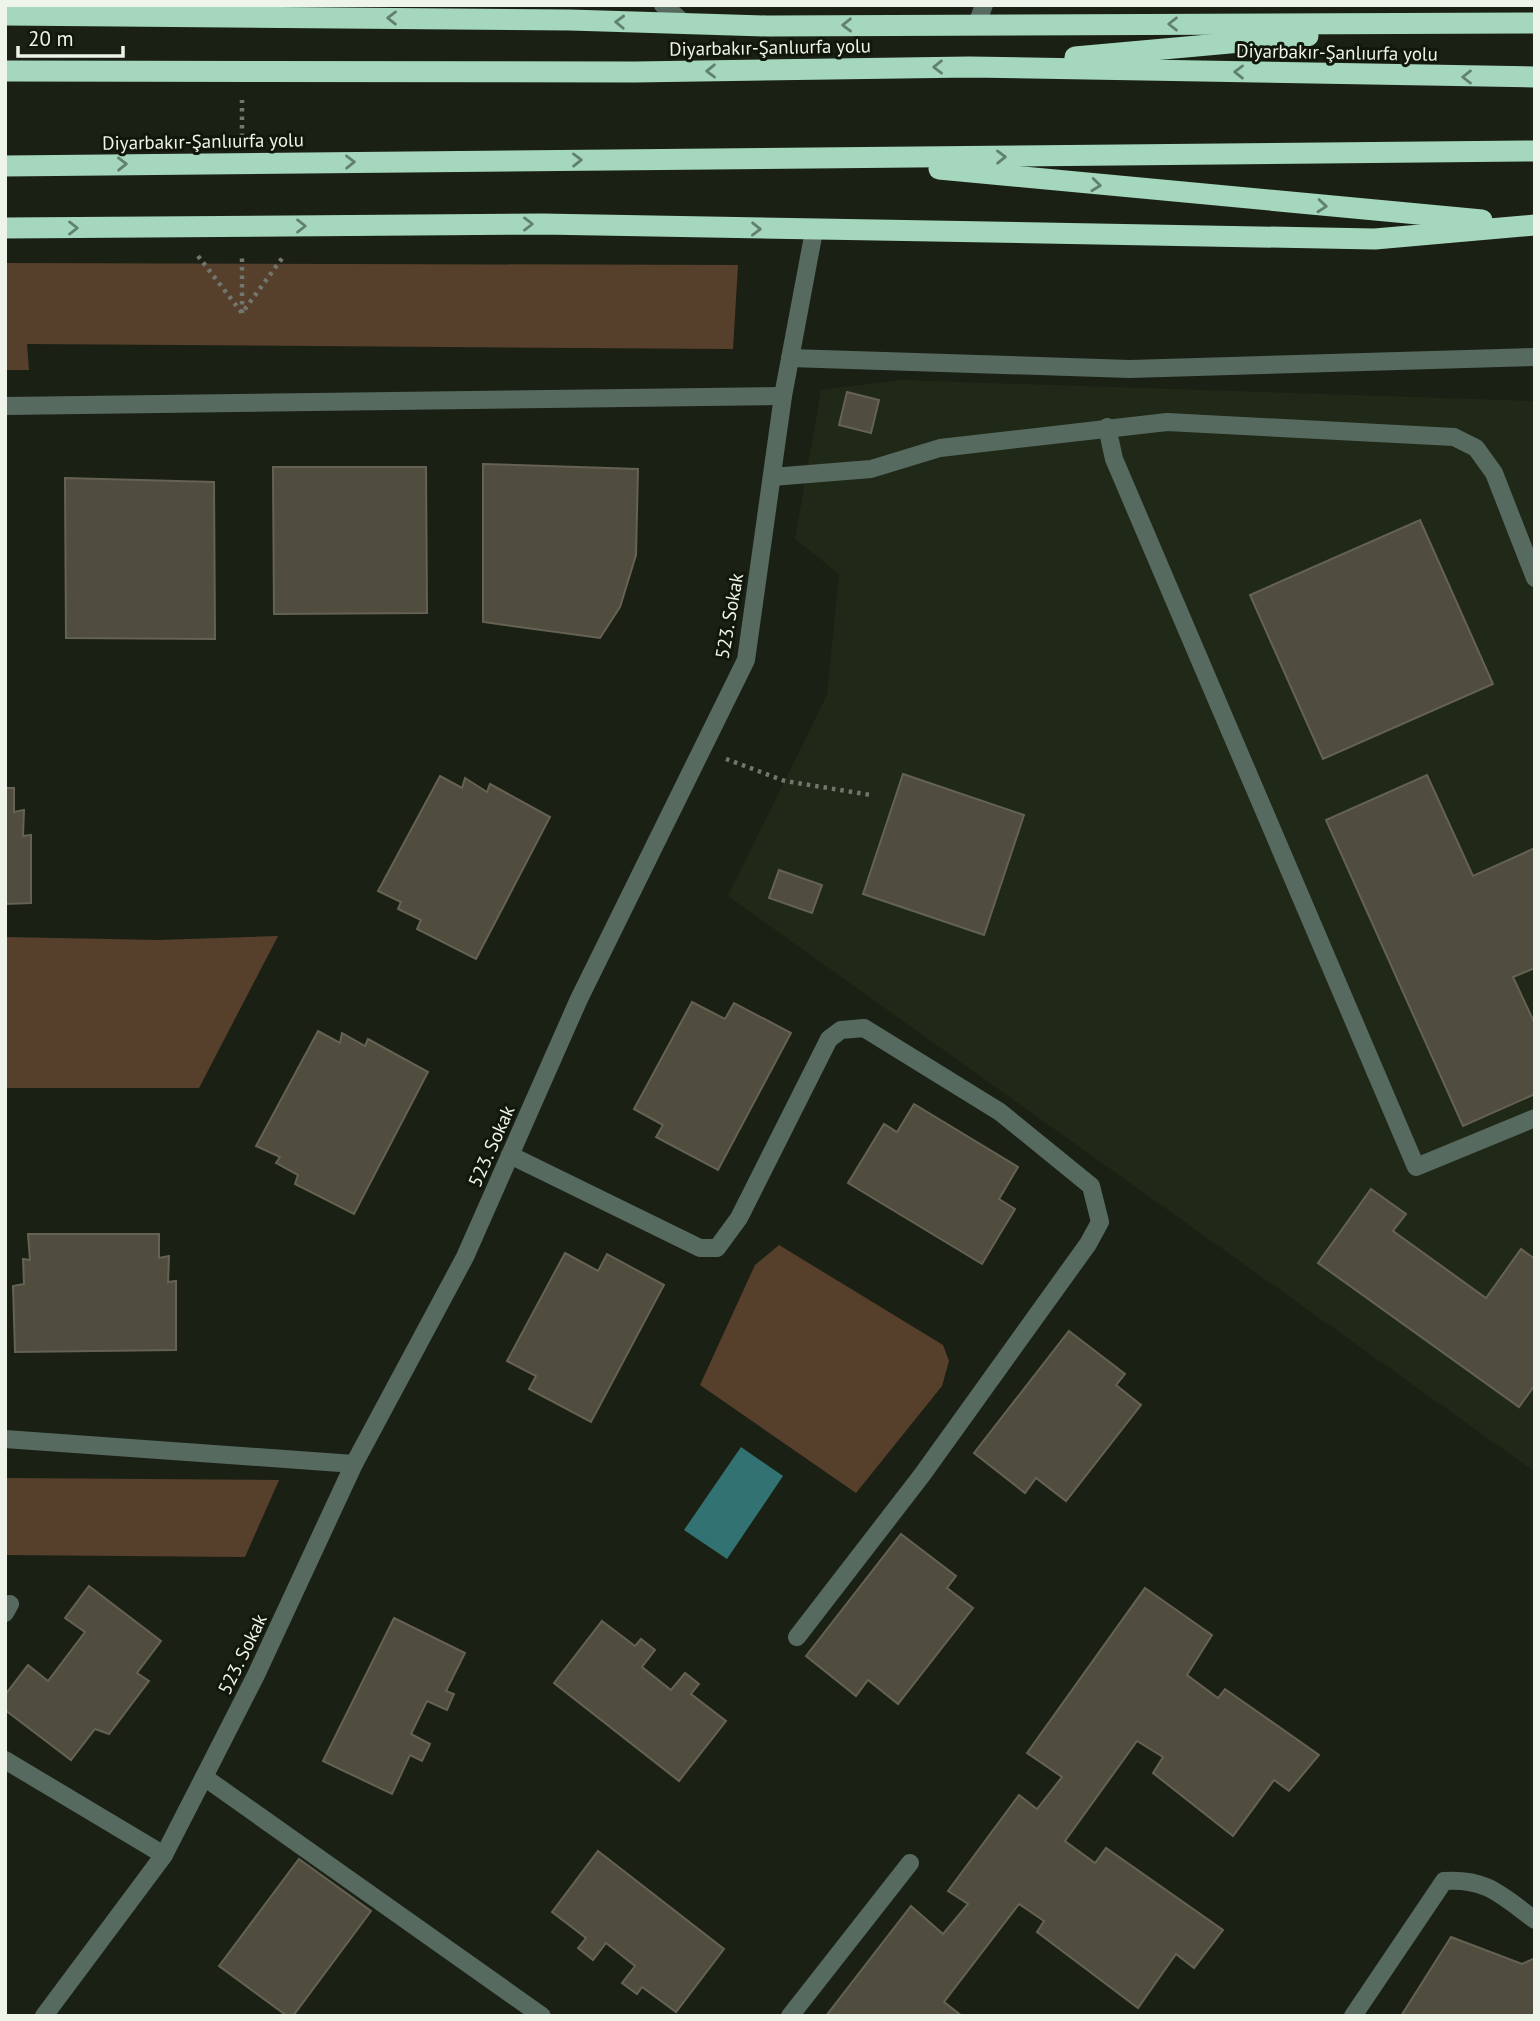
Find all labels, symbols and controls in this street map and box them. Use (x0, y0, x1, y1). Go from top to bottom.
one-way arrow (386, 10, 397, 26)
scale bar (18, 14, 122, 58)
one-way arrow (614, 14, 625, 29)
one-way arrow (1167, 16, 1177, 32)
one-way arrow (841, 17, 852, 33)
text: 20 m (28, 25, 74, 52)
street label: Diyarbakır-Şanlıurfa yolu (669, 33, 871, 61)
street label: Diyarbakır-Şanlıurfa yolu (1236, 38, 1438, 66)
one-way arrow (932, 60, 943, 75)
one-way arrow (705, 63, 715, 79)
one-way arrow (1233, 65, 1244, 80)
one-way arrow (1461, 69, 1471, 85)
street label: Diyarbakır-Şanlıurfa yolu (102, 127, 304, 155)
one-way arrow (996, 149, 1007, 164)
one-way arrow (572, 153, 583, 168)
one-way arrow (345, 155, 356, 170)
one-way arrow (117, 157, 128, 172)
one-way arrow (1090, 177, 1101, 192)
one-way arrow (1317, 198, 1328, 213)
one-way arrow (524, 216, 534, 232)
one-way arrow (296, 218, 307, 234)
one-way arrow (69, 220, 79, 236)
one-way arrow (751, 222, 762, 237)
street label: 523. Sokak (710, 571, 748, 661)
street label: 523. Sokak (462, 1102, 520, 1190)
street label: 523. Sokak (212, 1610, 272, 1698)

